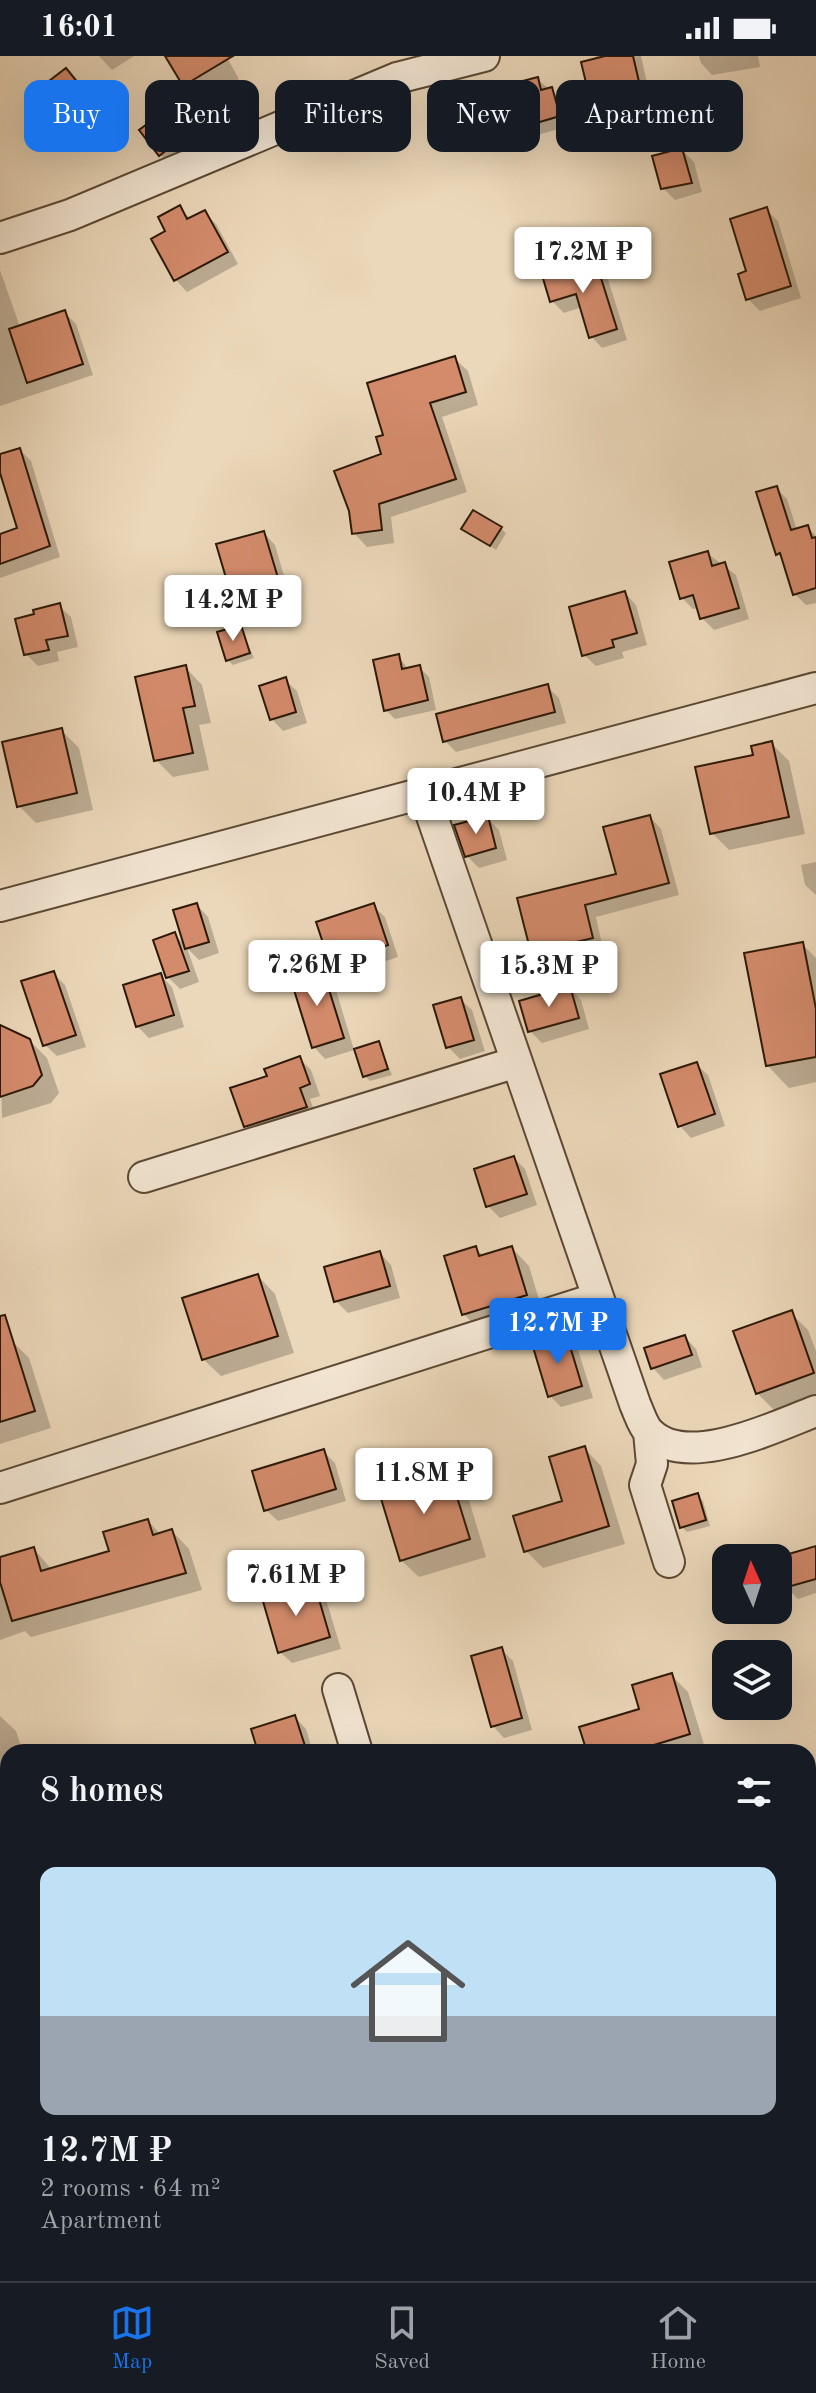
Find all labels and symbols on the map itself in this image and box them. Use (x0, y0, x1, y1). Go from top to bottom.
pin: 17.2M ₽ (509, 227, 657, 295)
pin: 14.2M ₽ (159, 575, 307, 643)
pin: 10.4M ₽ (402, 768, 550, 836)
pin: 7.26M ₽ (243, 940, 391, 1008)
pin: 15.3M ₽ (475, 941, 623, 1009)
pin: 12.7M ₽ (484, 1298, 632, 1366)
pin: 11.8M ₽ (350, 1448, 498, 1516)
north arrow (712, 1544, 792, 1624)
pin: 7.61M ₽ (222, 1550, 370, 1618)

